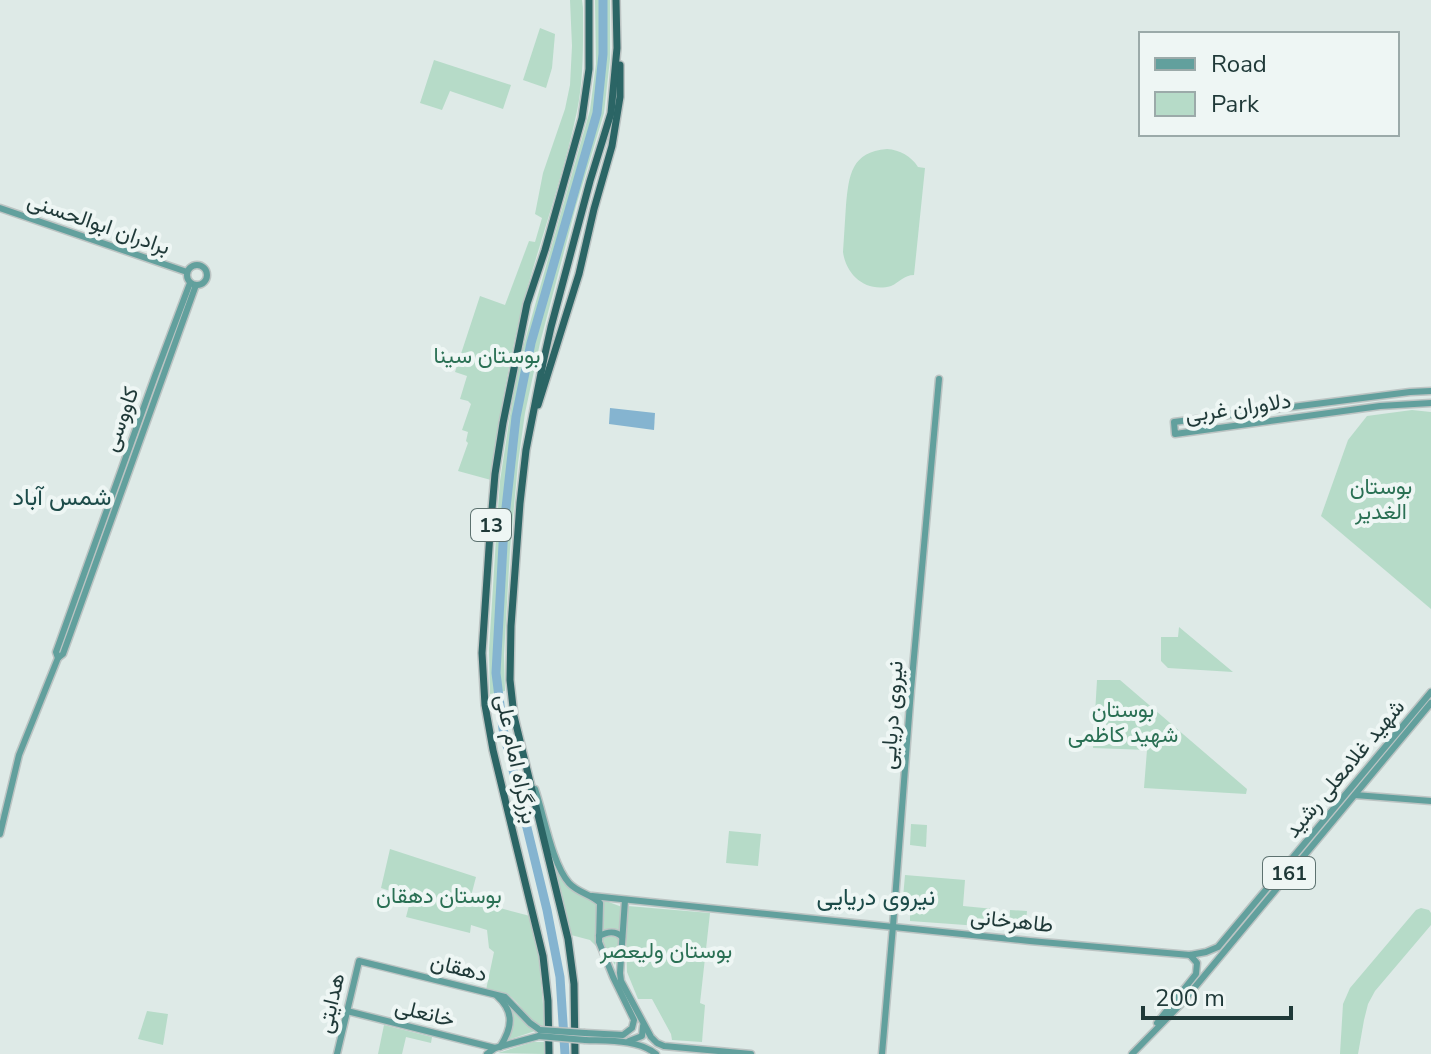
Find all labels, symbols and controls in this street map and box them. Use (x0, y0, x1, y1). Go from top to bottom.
legend (1139, 32, 1399, 136)
text: Road (1211, 48, 1267, 80)
text: Park (1211, 88, 1260, 120)
street label: برادران ابوالحسنی (23, 186, 174, 262)
park label: بوستان سینا (434, 341, 540, 371)
street label: کاووسی (95, 383, 147, 456)
street label: دلاوران غربی (1183, 386, 1293, 430)
park label: بوستان الغدیر (1350, 472, 1412, 527)
district label: شمس آباد (13, 481, 111, 513)
road number: 13 (471, 509, 511, 541)
street label: نیروی دریایی (873, 660, 911, 770)
street label: بزرگراه امام علی (488, 692, 544, 827)
street label: شهید غلامعلی رشید (1278, 693, 1412, 844)
park label: بوستان شهید کاظمی (1068, 695, 1178, 750)
road number: 161 (1263, 857, 1315, 889)
park label: بوستان دهقان (376, 881, 502, 911)
district label: نیروی دریایی (817, 881, 935, 913)
street label: طاهرخانی (969, 902, 1055, 940)
park label: بوستان ولیعصر (599, 936, 732, 966)
street label: دهقان (427, 946, 490, 989)
street label: هدایتی (309, 970, 352, 1036)
scale bar (1143, 970, 1291, 1020)
text: 200 m (1155, 982, 1225, 1014)
street label: خانعلی (392, 991, 458, 1035)

